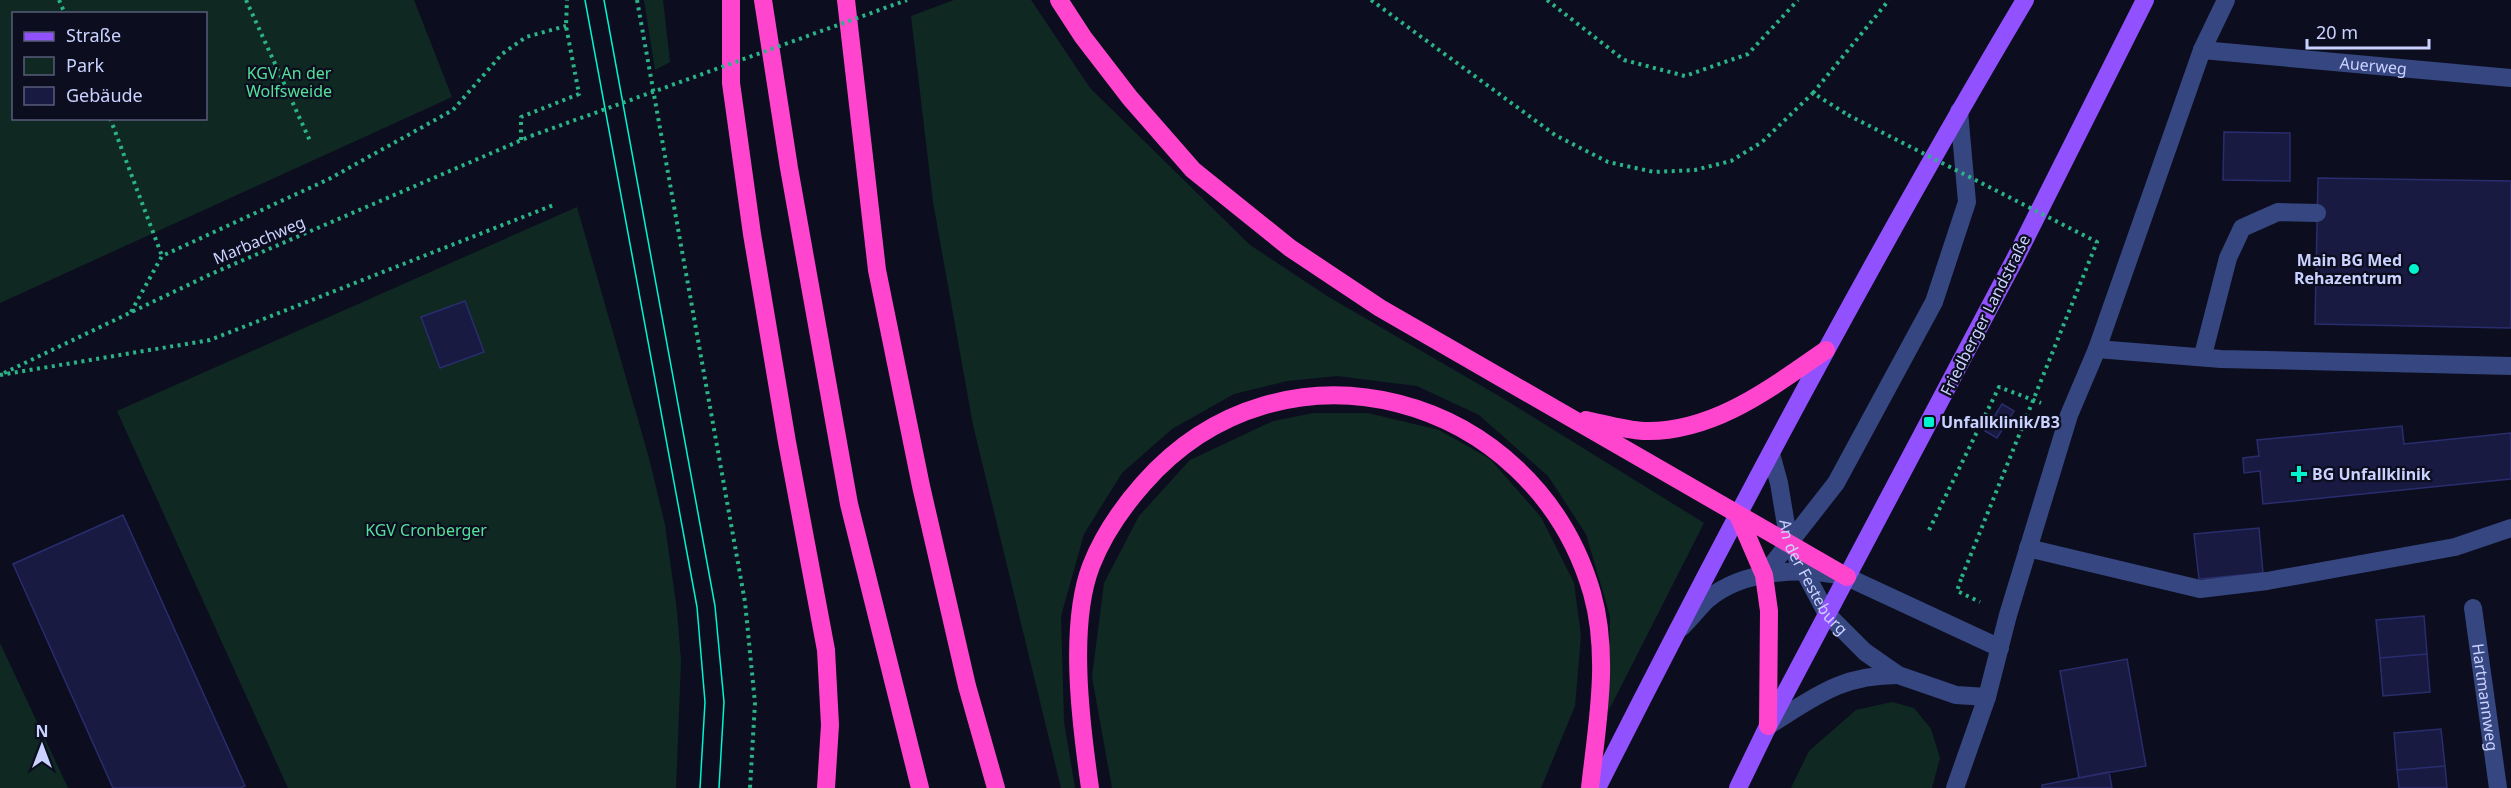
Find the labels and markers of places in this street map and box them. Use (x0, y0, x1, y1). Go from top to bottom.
place label: Main BG Med Rehazentrum (2294, 249, 2402, 289)
marker: Main BG Med Rehazentrum (2407, 262, 2421, 276)
place label: Unfallklinik/B3 (1941, 411, 2060, 433)
marker: Unfallklinik/B3 (1922, 415, 1936, 429)
place label: BG Unfallklinik (2312, 463, 2431, 485)
marker: BG Unfallklinik (2290, 465, 2308, 483)

